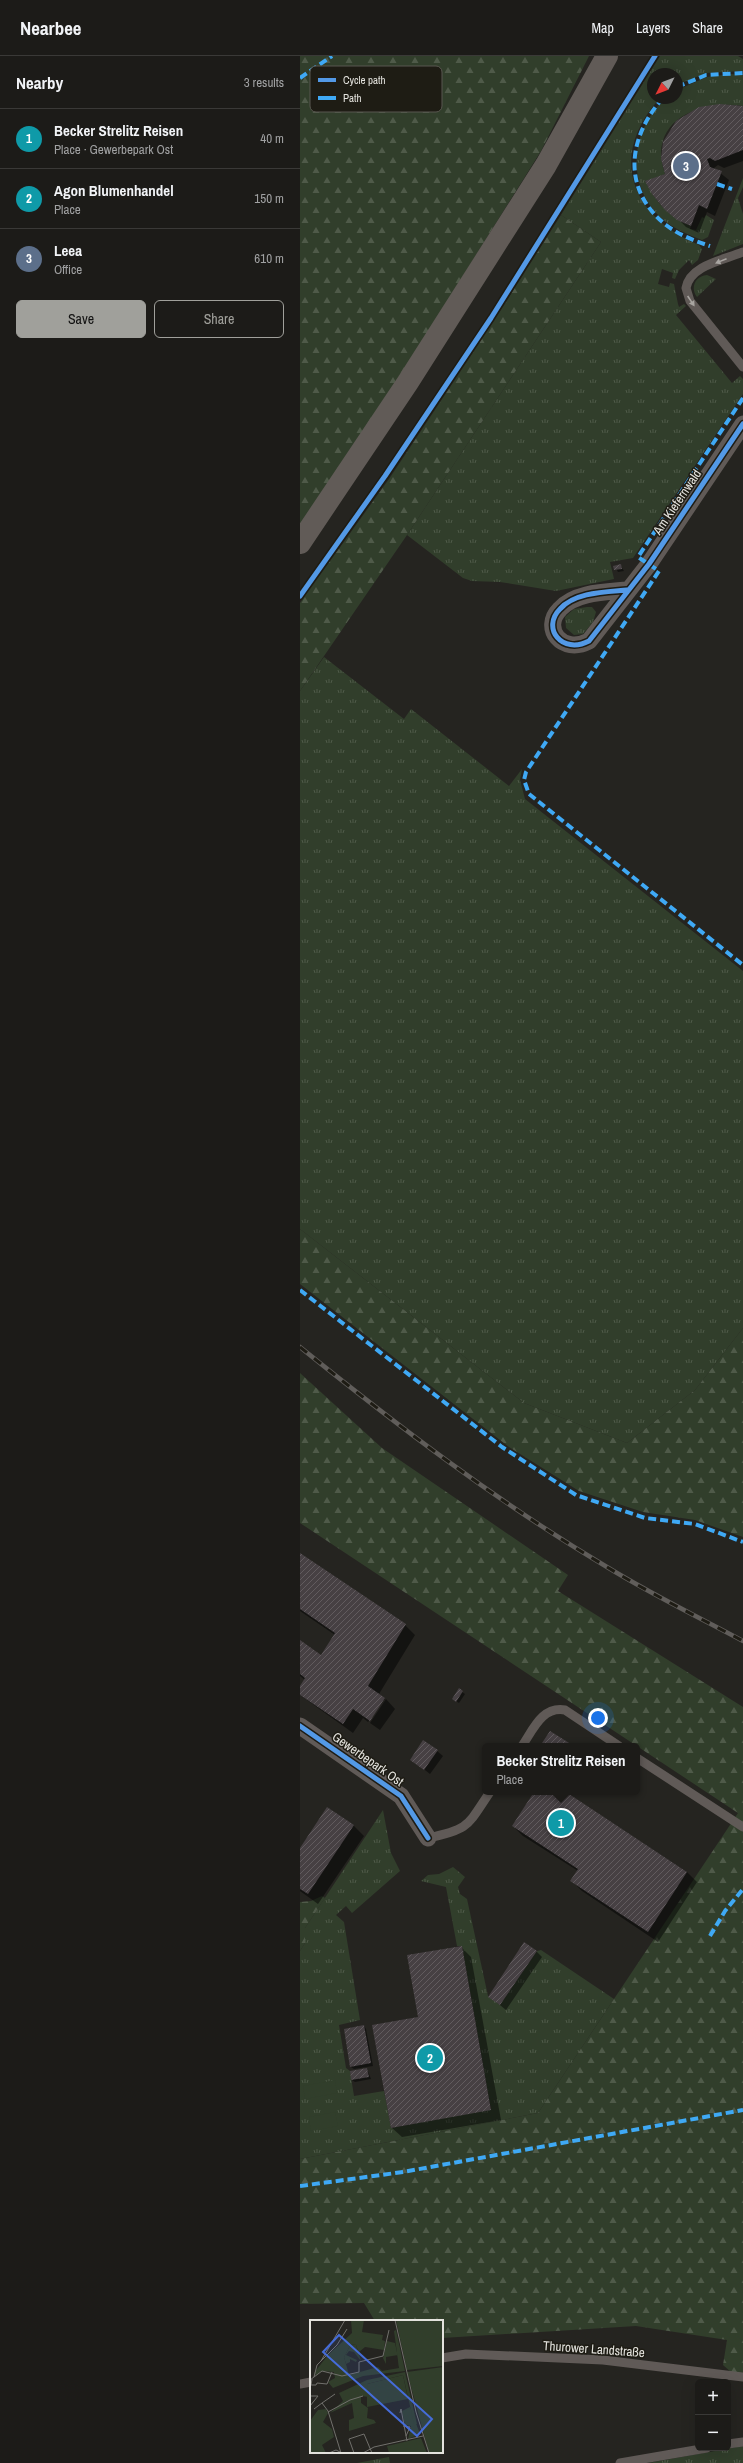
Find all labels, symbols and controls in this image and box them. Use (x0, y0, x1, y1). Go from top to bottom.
text: Nearbee (20, 15, 81, 41)
text: Map (592, 19, 614, 37)
text: Layers (636, 19, 670, 37)
text: Share (692, 19, 723, 37)
legend (310, 66, 442, 112)
north arrow (647, 68, 683, 104)
text: Nearby (16, 71, 63, 94)
text: Cycle path (343, 73, 386, 87)
text: 3 results (244, 74, 284, 91)
text: Path (343, 91, 362, 105)
text: Becker Strelitz Reisen (54, 120, 183, 141)
text: 1 (26, 130, 32, 147)
text: 40 m (260, 130, 284, 147)
text: Place · Gewerbepark Ost (54, 141, 173, 158)
pin: 3 (673, 151, 699, 181)
text: Agon Blumenhandel (54, 180, 174, 201)
text: 2 (26, 190, 32, 207)
text: 150 m (254, 190, 284, 207)
text: Place (54, 201, 81, 218)
text: Leea (54, 240, 82, 261)
text: 3 (26, 250, 32, 267)
text: 610 m (254, 250, 284, 267)
one-way arrow (716, 258, 727, 264)
text: Office (54, 261, 82, 278)
one-way arrow (687, 296, 695, 307)
button: Save (16, 300, 146, 338)
button: Share (154, 300, 284, 338)
street label: Am Kiefernwald (648, 466, 705, 539)
your location (588, 1708, 608, 1728)
street label: Gewerbepark Ost (329, 1728, 407, 1790)
popup (482, 1743, 640, 1795)
text: Becker Strelitz Reisen (496, 1750, 626, 1771)
text: Place (496, 1771, 523, 1788)
pin: 1 (548, 1808, 574, 1838)
pin: 2 (417, 2043, 443, 2073)
inset map (310, 2320, 443, 2453)
street label: Thurower Landstraße (543, 2337, 645, 2361)
map controls (695, 2379, 731, 2451)
button: + (695, 2379, 731, 2415)
button: − (695, 2415, 731, 2451)

